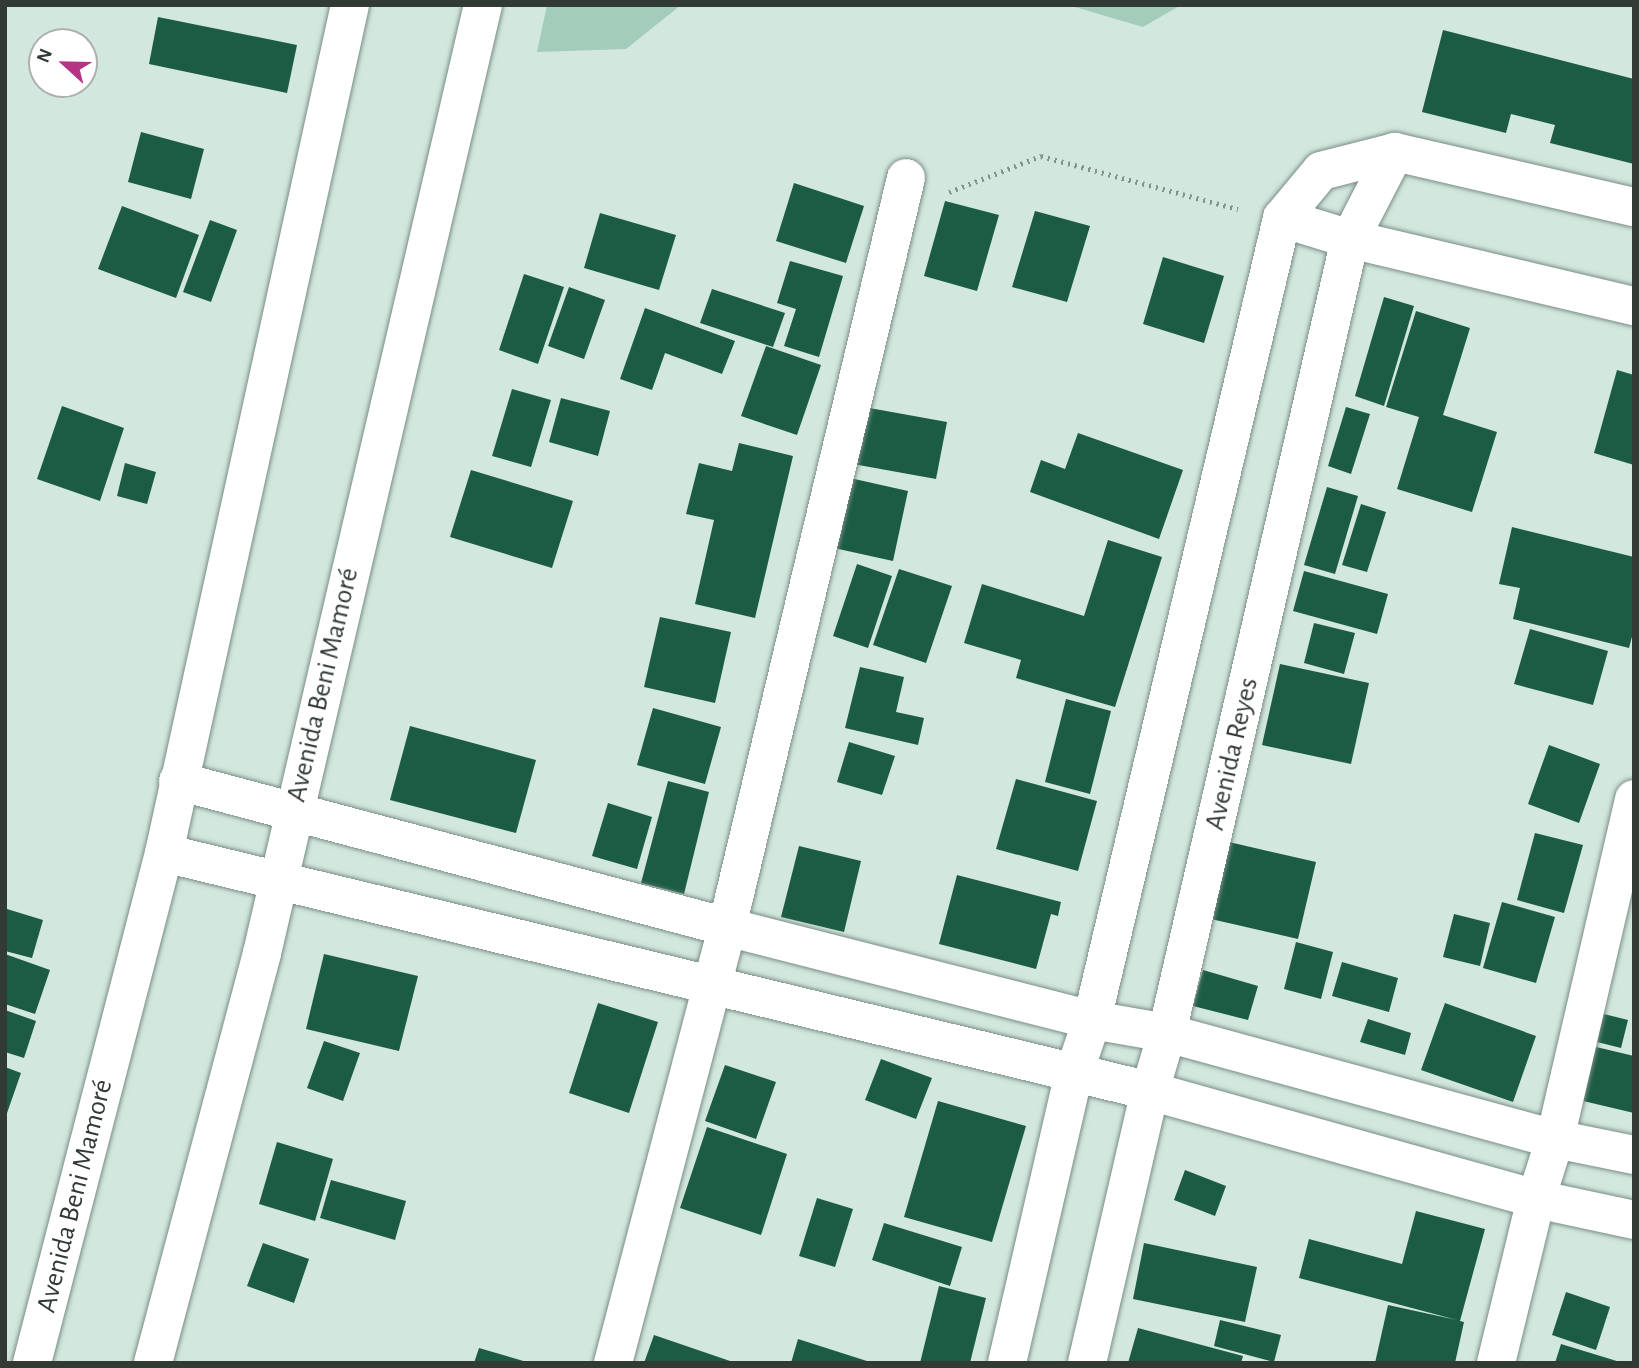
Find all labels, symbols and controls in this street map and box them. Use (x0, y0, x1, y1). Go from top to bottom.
north arrow (28, 28, 98, 98)
text: N (34, 46, 56, 65)
street label: Avenida Beni Mamoré (280, 565, 366, 805)
street label: Avenida Reyes (1198, 674, 1266, 834)
street label: Avenida Beni Mamoré (30, 1076, 120, 1316)

